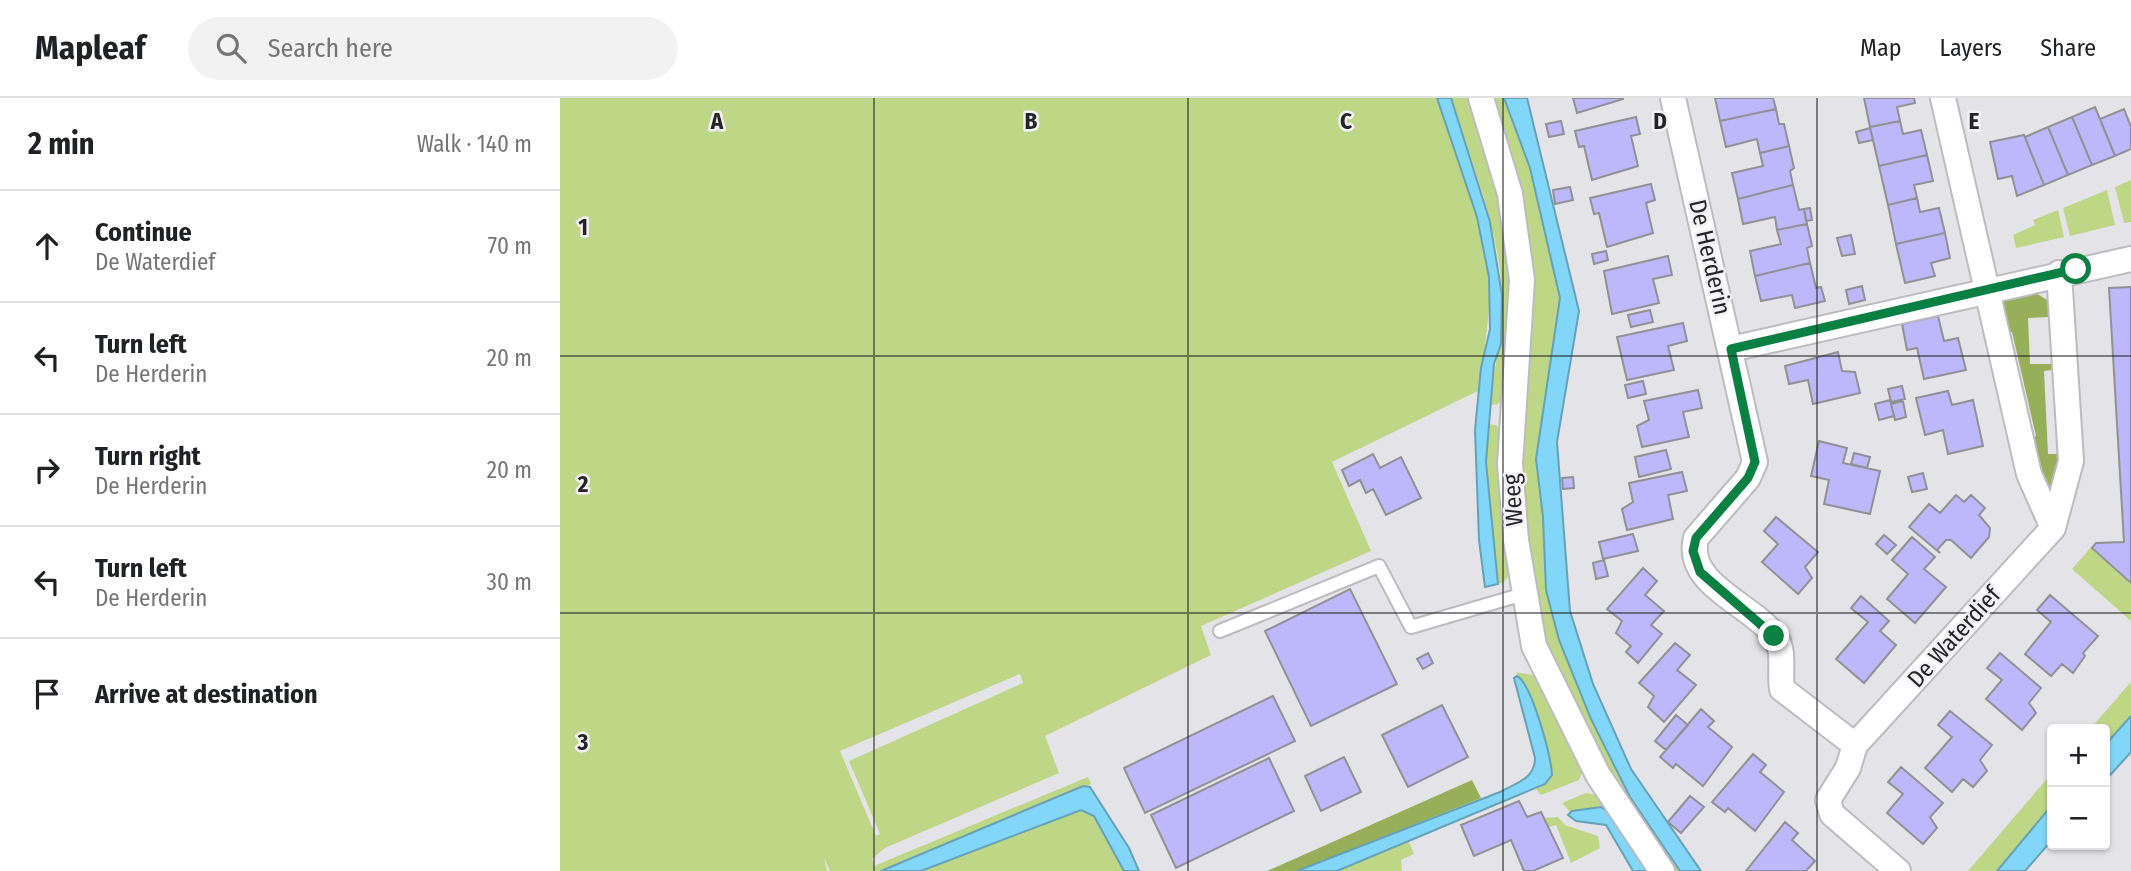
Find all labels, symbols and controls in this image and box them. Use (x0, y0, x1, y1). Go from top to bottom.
search box (188, 17, 678, 80)
text: Mapleaf (35, 28, 146, 68)
icon: search (212, 29, 250, 67)
text: Search here (268, 33, 393, 64)
text: Map (1860, 34, 1902, 62)
text: Layers (1940, 34, 2002, 62)
text: Share (2040, 34, 2096, 62)
text: A (710, 107, 724, 135)
text: B (1025, 107, 1038, 135)
text: C (1340, 107, 1352, 135)
text: D (1653, 107, 1667, 135)
text: E (1969, 107, 1980, 135)
text: 2 min (28, 126, 95, 162)
text: Walk · 140 m (417, 130, 532, 158)
street label: De Herderin (1683, 197, 1737, 317)
text: 1 (578, 213, 588, 241)
text: Continue (95, 217, 192, 248)
icon: ahead (28, 227, 66, 265)
text: 70 m (488, 232, 532, 260)
text: De Waterdief (95, 248, 215, 276)
route start (2060, 253, 2091, 284)
text: Turn left (95, 329, 187, 360)
icon: left (28, 339, 66, 377)
text: 20 m (487, 344, 532, 372)
text: De Herderin (95, 360, 207, 388)
text: Turn right (95, 441, 201, 472)
icon: right (28, 451, 66, 489)
text: 20 m (487, 456, 532, 484)
text: 2 (577, 470, 589, 498)
text: De Herderin (95, 472, 207, 500)
street label: Weeg (1497, 472, 1529, 527)
text: Turn left (95, 553, 187, 584)
icon: left (28, 563, 66, 601)
text: 30 m (487, 568, 532, 596)
street label: De Waterdief (1902, 580, 2008, 693)
text: De Herderin (95, 584, 207, 612)
route end (1758, 620, 1789, 651)
icon: arrive (28, 675, 66, 713)
text: Arrive at destination (95, 679, 318, 710)
map controls (2047, 724, 2110, 850)
button: + (2047, 724, 2110, 787)
text: 3 (577, 728, 589, 756)
button: − (2047, 787, 2110, 850)

